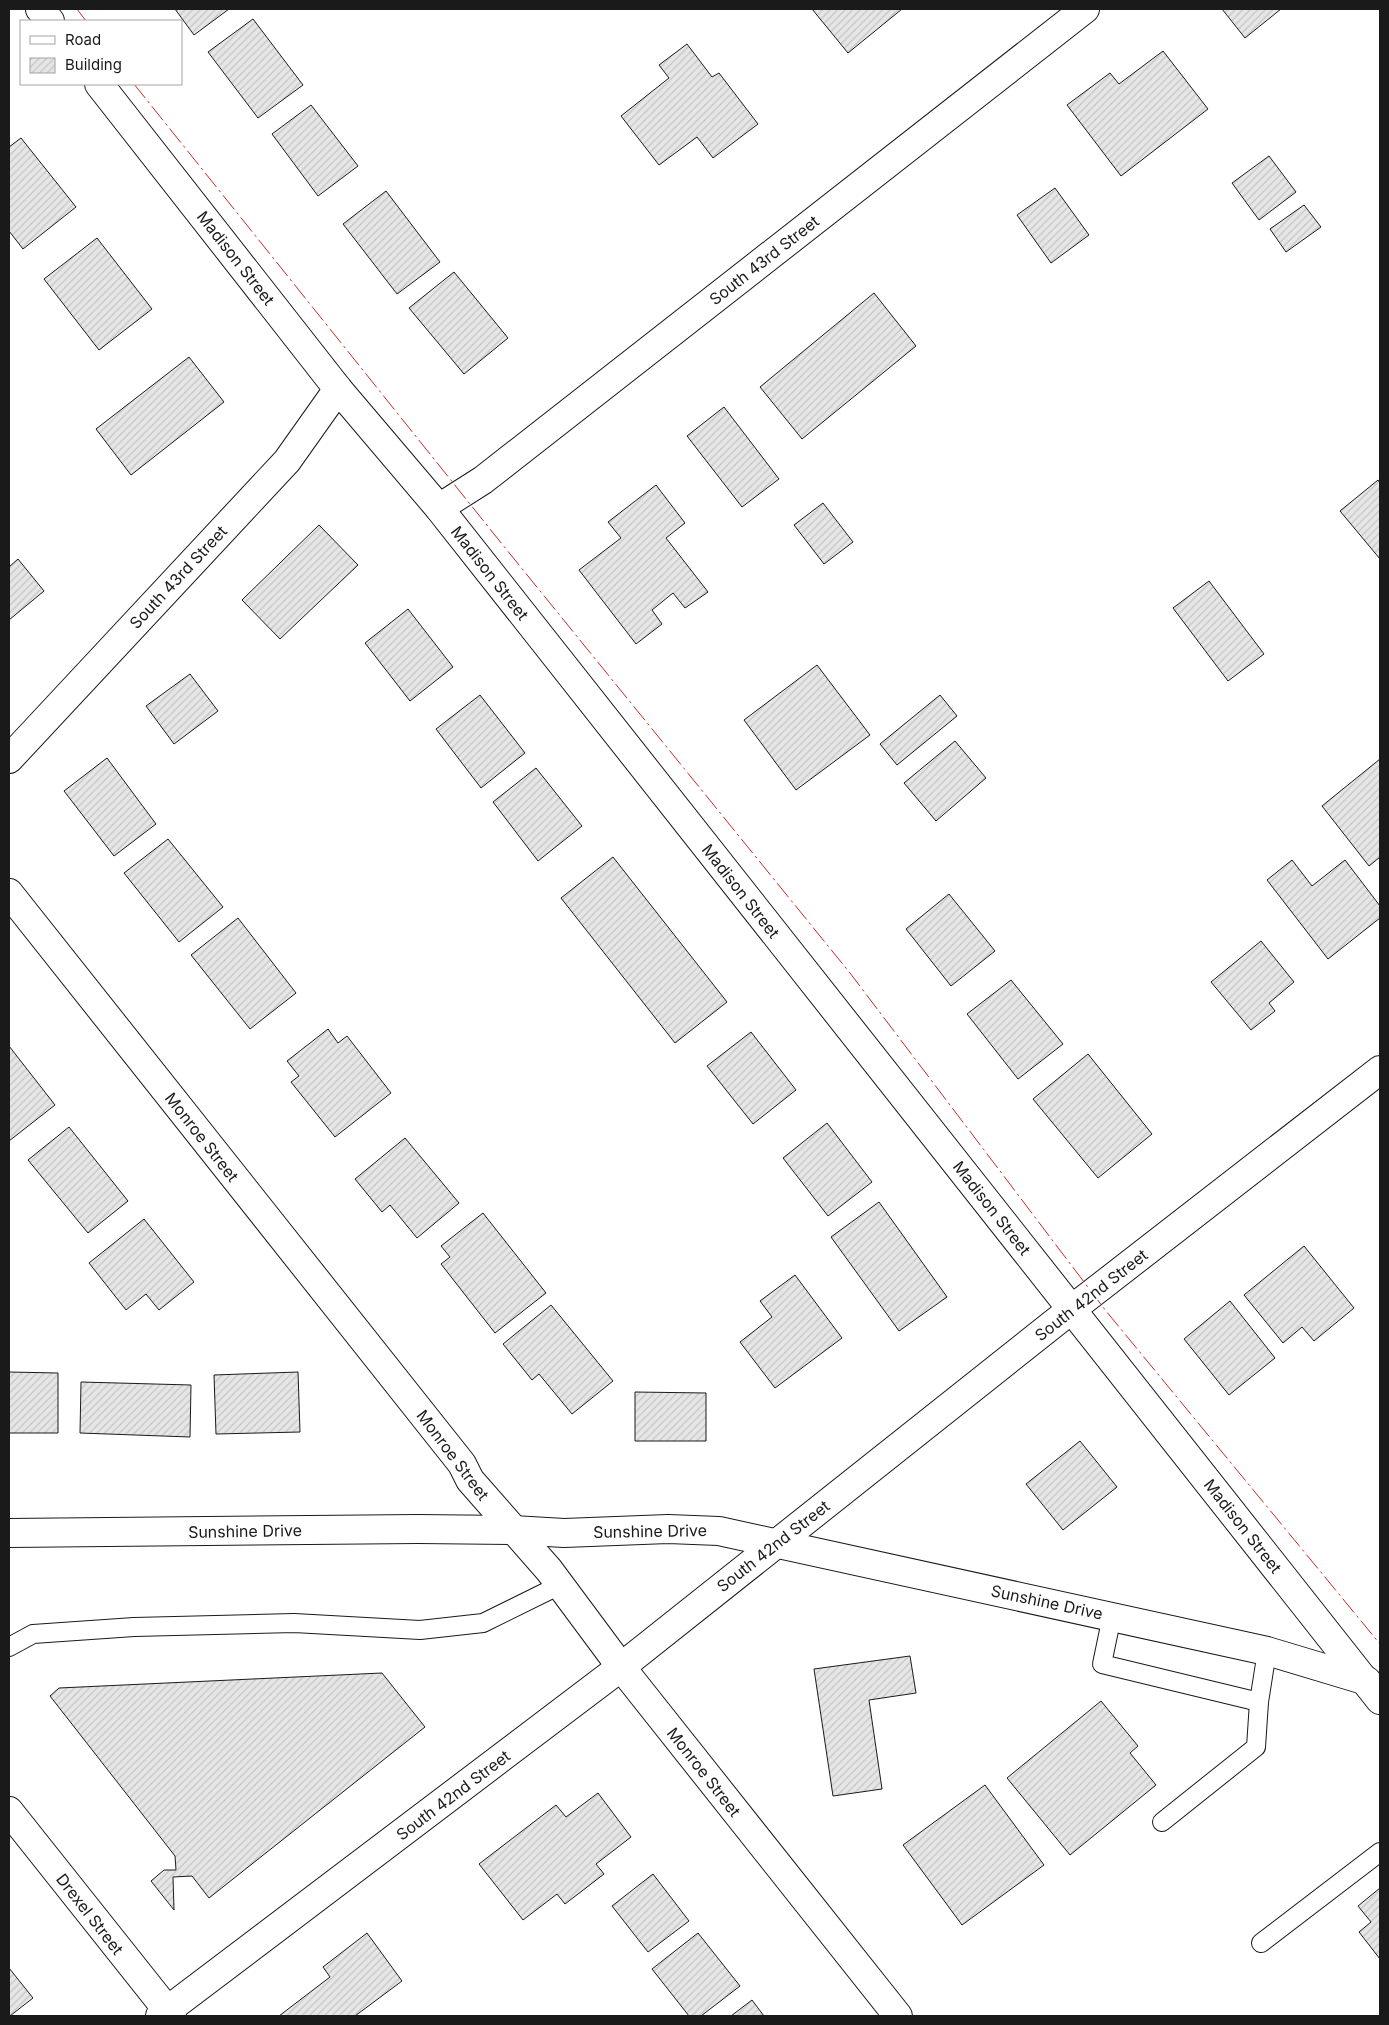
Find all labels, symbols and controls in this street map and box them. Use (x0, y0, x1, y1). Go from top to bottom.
legend (20, 20, 182, 85)
text: Road (65, 30, 101, 49)
text: Building (65, 55, 122, 74)
street label: Madison Street (193, 207, 279, 309)
street label: South 43rd Street (705, 211, 823, 309)
street label: South 43rd Street (125, 521, 231, 633)
street label: Madison Street (447, 522, 533, 624)
street label: Madison Street (698, 840, 784, 942)
street label: Monroe Street (161, 1088, 243, 1186)
street label: Madison Street (949, 1157, 1035, 1259)
street label: South 42nd Street (1031, 1245, 1151, 1345)
street label: Monroe Street (413, 1406, 493, 1504)
street label: Madison Street (1200, 1475, 1286, 1577)
street label: South 42nd Street (713, 1496, 833, 1596)
street label: Sunshine Drive (188, 1520, 302, 1542)
street label: Sunshine Drive (593, 1520, 707, 1542)
street label: Sunshine Drive (989, 1580, 1105, 1624)
street label: Monroe Street (663, 1723, 745, 1821)
street label: South 42nd Street (392, 1746, 514, 1844)
street label: Drexel Street (52, 1869, 128, 1959)

